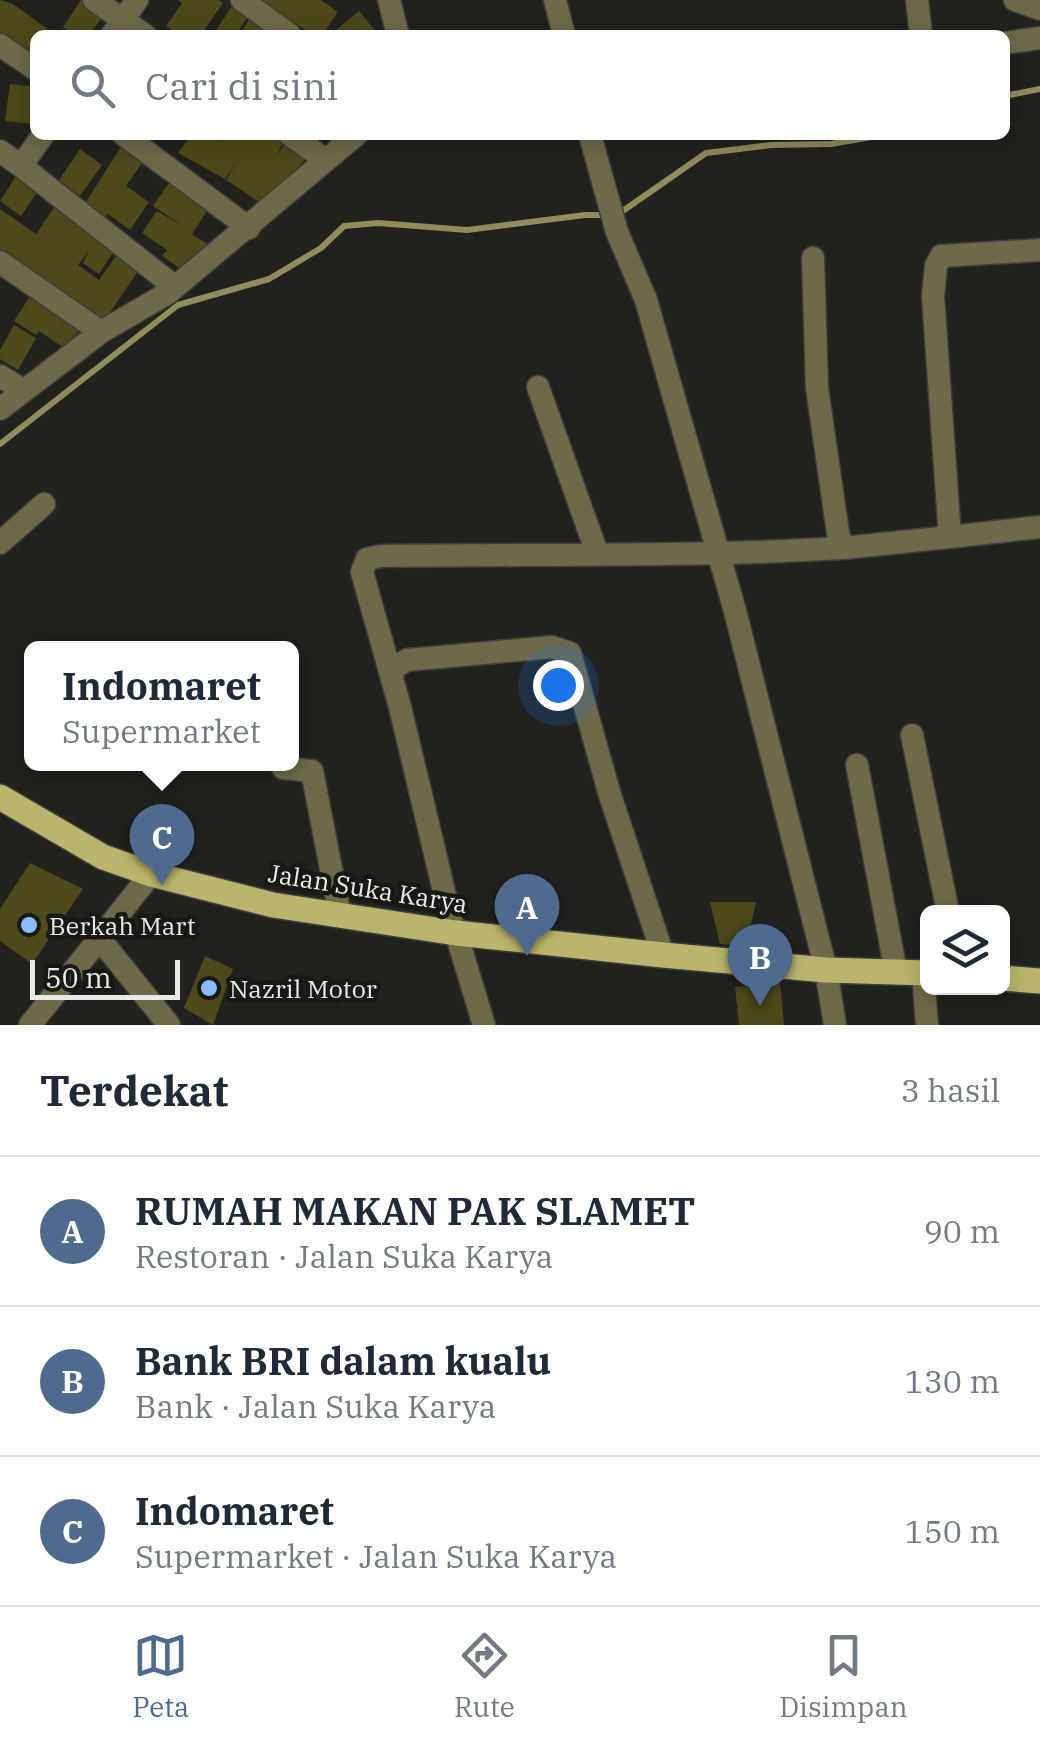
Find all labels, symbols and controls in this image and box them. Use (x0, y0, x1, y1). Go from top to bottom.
search box (30, 30, 1010, 140)
icon: search (65, 58, 120, 113)
text: Cari di sini (145, 61, 338, 110)
popup (24, 641, 299, 771)
your location (533, 660, 584, 711)
text: Indomaret (62, 661, 261, 710)
text: Supermarket (62, 710, 261, 752)
pin: C (130, 804, 194, 886)
street label: Jalan Suka Karya (266, 856, 470, 920)
pin: A (494, 874, 560, 956)
map controls (920, 905, 1010, 995)
button: layers (920, 905, 1010, 995)
place label: Berkah Mart (49, 909, 196, 942)
marker: Berkah Mart (18, 914, 40, 936)
pin: B (728, 924, 792, 1006)
scale bar (30, 955, 180, 1000)
text: 50 m (45, 959, 112, 996)
place label: Nazril Motor (229, 972, 377, 1005)
marker: Nazril Motor (198, 977, 220, 999)
text: Terdekat (40, 1063, 229, 1118)
text: 3 hasil (901, 1069, 1000, 1111)
text: RUMAH MAKAN PAK SLAMET (135, 1186, 695, 1235)
text: A (61, 1210, 84, 1252)
text: 90 m (924, 1210, 1000, 1252)
text: Restoran · Jalan Suka Karya (135, 1235, 553, 1277)
text: Bank BRI dalam kualu (135, 1336, 551, 1385)
text: B (61, 1360, 84, 1402)
text: 130 m (904, 1360, 1000, 1402)
text: Bank · Jalan Suka Karya (135, 1385, 496, 1427)
text: Indomaret (135, 1486, 334, 1535)
text: C (62, 1510, 83, 1552)
text: 150 m (904, 1510, 1000, 1552)
text: Supermarket · Jalan Suka Karya (135, 1535, 617, 1577)
tab: Peta (132, 1628, 189, 1725)
tab: Rute (454, 1628, 515, 1725)
tab: Disimpan (779, 1628, 908, 1725)

